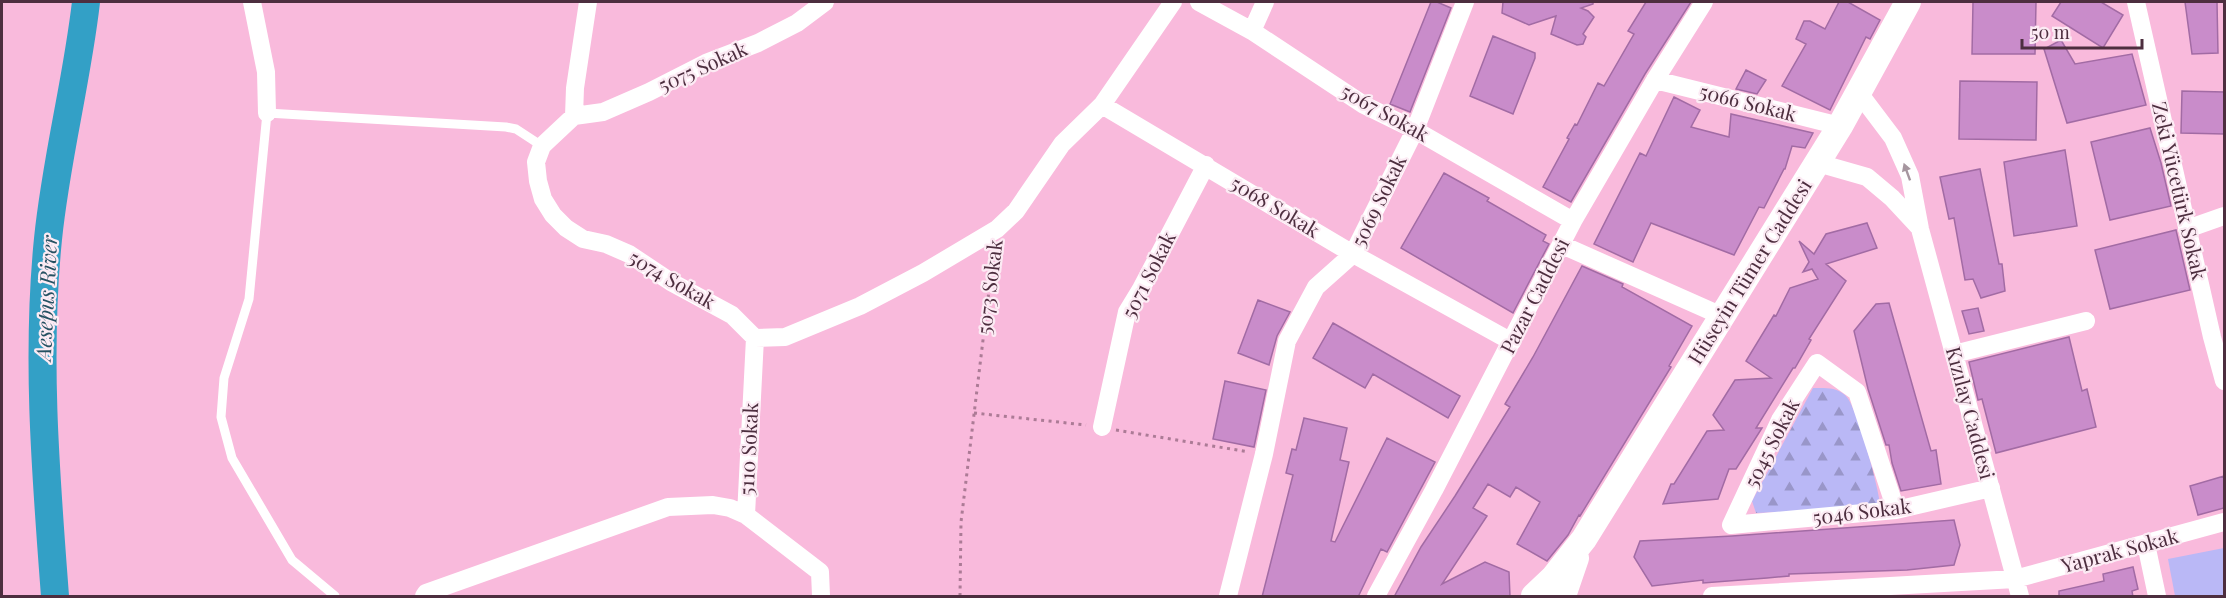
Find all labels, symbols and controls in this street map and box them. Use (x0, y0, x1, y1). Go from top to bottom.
scale bar (2022, 12, 2142, 50)
text: 50 m (2031, 20, 2070, 44)
street label: 5075 Sokak (654, 34, 751, 97)
street label: 5067 Sokak (1337, 76, 1435, 147)
street label: 5066 Sokak (1697, 76, 1800, 127)
street label: Zeki Yücetürk Sokak (2147, 99, 2214, 282)
street label: 5069 Sokak (1344, 150, 1412, 251)
one-way arrow (1902, 163, 1912, 181)
street label: 5068 Sokak (1226, 169, 1325, 243)
street label: Hüseyin Tümer Caddesi (1681, 173, 1817, 369)
street label: 5071 Sokak (1114, 226, 1181, 322)
water label: Aesepus River (28, 233, 62, 363)
street label: Pazar Caddesi (1493, 233, 1574, 358)
street label: 5073 Sokak (969, 238, 1008, 336)
street label: 5074 Sokak (624, 243, 721, 314)
street label: Kızılay Caddesi (1941, 343, 2002, 482)
street label: 5045 Sokak (1737, 393, 1805, 491)
street label: 5110 Sokak (732, 402, 763, 496)
street label: 5046 Sokak (1811, 491, 1913, 530)
street label: Yaprak Sokak (2057, 521, 2181, 578)

